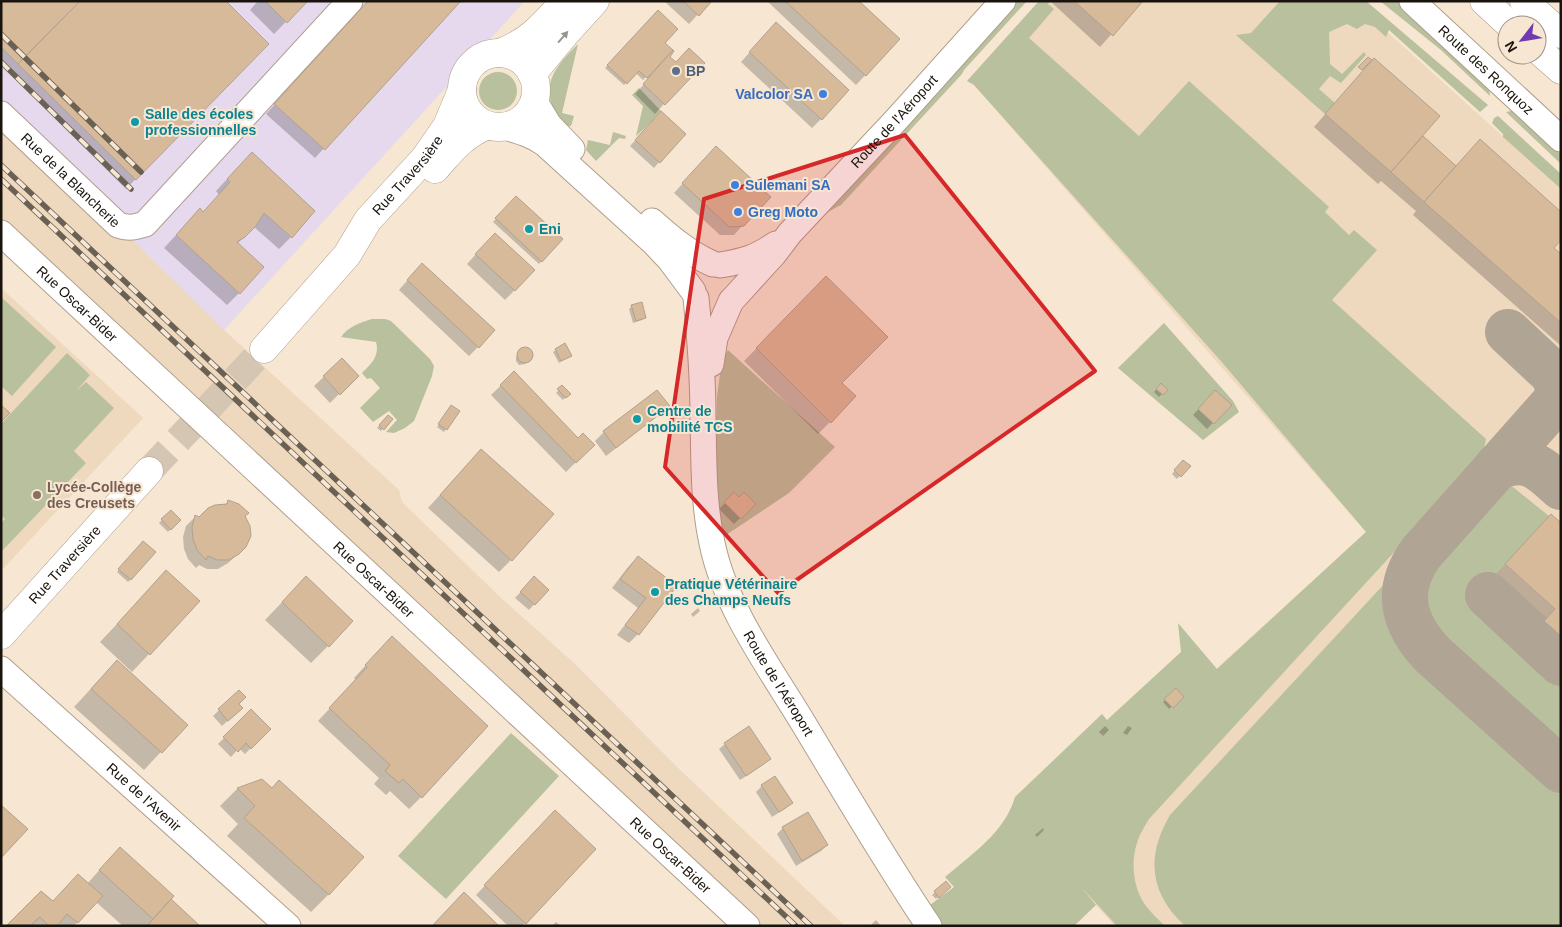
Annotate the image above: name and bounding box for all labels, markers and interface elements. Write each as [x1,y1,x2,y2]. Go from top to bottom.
north arrow [1497,15,1547,65]
street label: Route des Ronquoz [1435,22,1537,118]
one-way arrow [557,31,568,43]
text: N [1501,38,1520,55]
place label: BP [686,63,705,79]
marker: BP [670,65,682,77]
street label: Route de l'Aéroport [847,71,941,171]
place label: Valcolor SA [735,86,813,102]
marker: Valcolor SA [817,88,829,100]
place label: Salle des écoles professionnelles [145,106,256,138]
marker: Salle des écoles professionnelles [129,116,141,128]
street label: Rue de la Blancherie [18,129,124,231]
street label: Rue Traversière [369,132,446,218]
place label: Sulemani SA [745,177,831,193]
marker: Sulemani SA [729,179,741,191]
place label: Greg Moto [748,204,818,220]
marker: Greg Moto [732,206,744,218]
place label: Eni [539,221,561,237]
marker: Eni [523,223,535,235]
street label: Rue Oscar-Bider [34,262,121,345]
place label: Centre de mobilité TCS [647,403,733,435]
marker: Centre de mobilité TCS [631,413,643,425]
place label: Lycée-Collège des Creusets [47,479,142,511]
marker: Lycée-Collège des Creusets [31,489,43,501]
street label: Rue Traversière [25,522,104,607]
street label: Rue Oscar-Bider [330,538,418,621]
place label: Pratique Vétérinaire des Champs Neufs [665,576,797,608]
marker: Pratique Vétérinaire des Champs Neufs [649,586,661,598]
street label: Route de l'Aéroport [740,628,817,739]
street label: Rue de l'Avenir [104,760,185,835]
street label: Rue Oscar-Bider [627,814,715,897]

